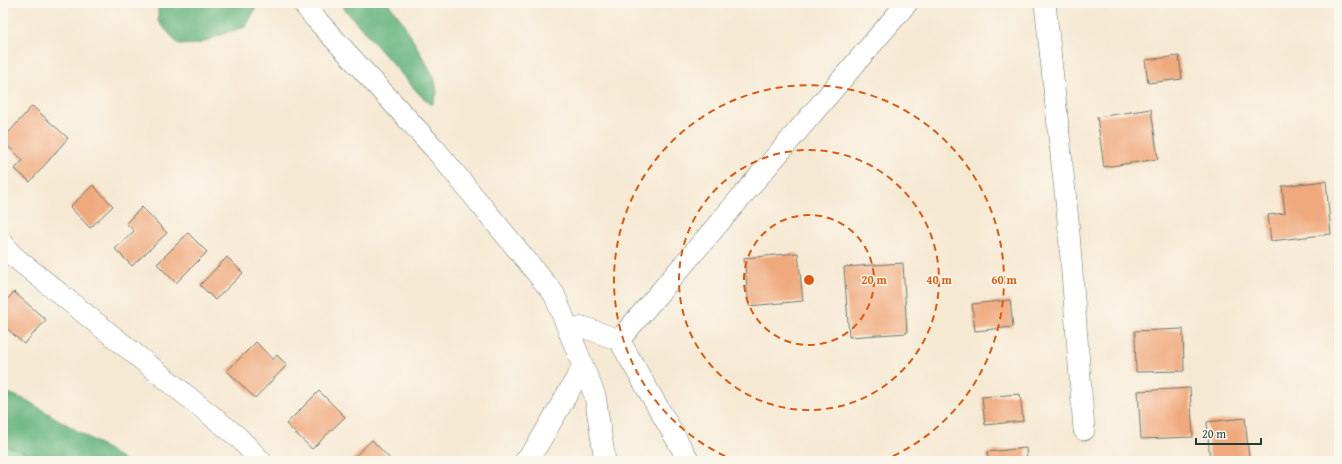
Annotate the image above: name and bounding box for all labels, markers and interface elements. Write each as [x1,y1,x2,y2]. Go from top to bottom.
text: 20 m [861,271,887,288]
text: 40 m [926,271,952,288]
text: 60 m [991,271,1017,288]
centre of rings [802,273,816,287]
scale bar [1196,420,1261,446]
text: 20 m [1202,425,1226,442]

